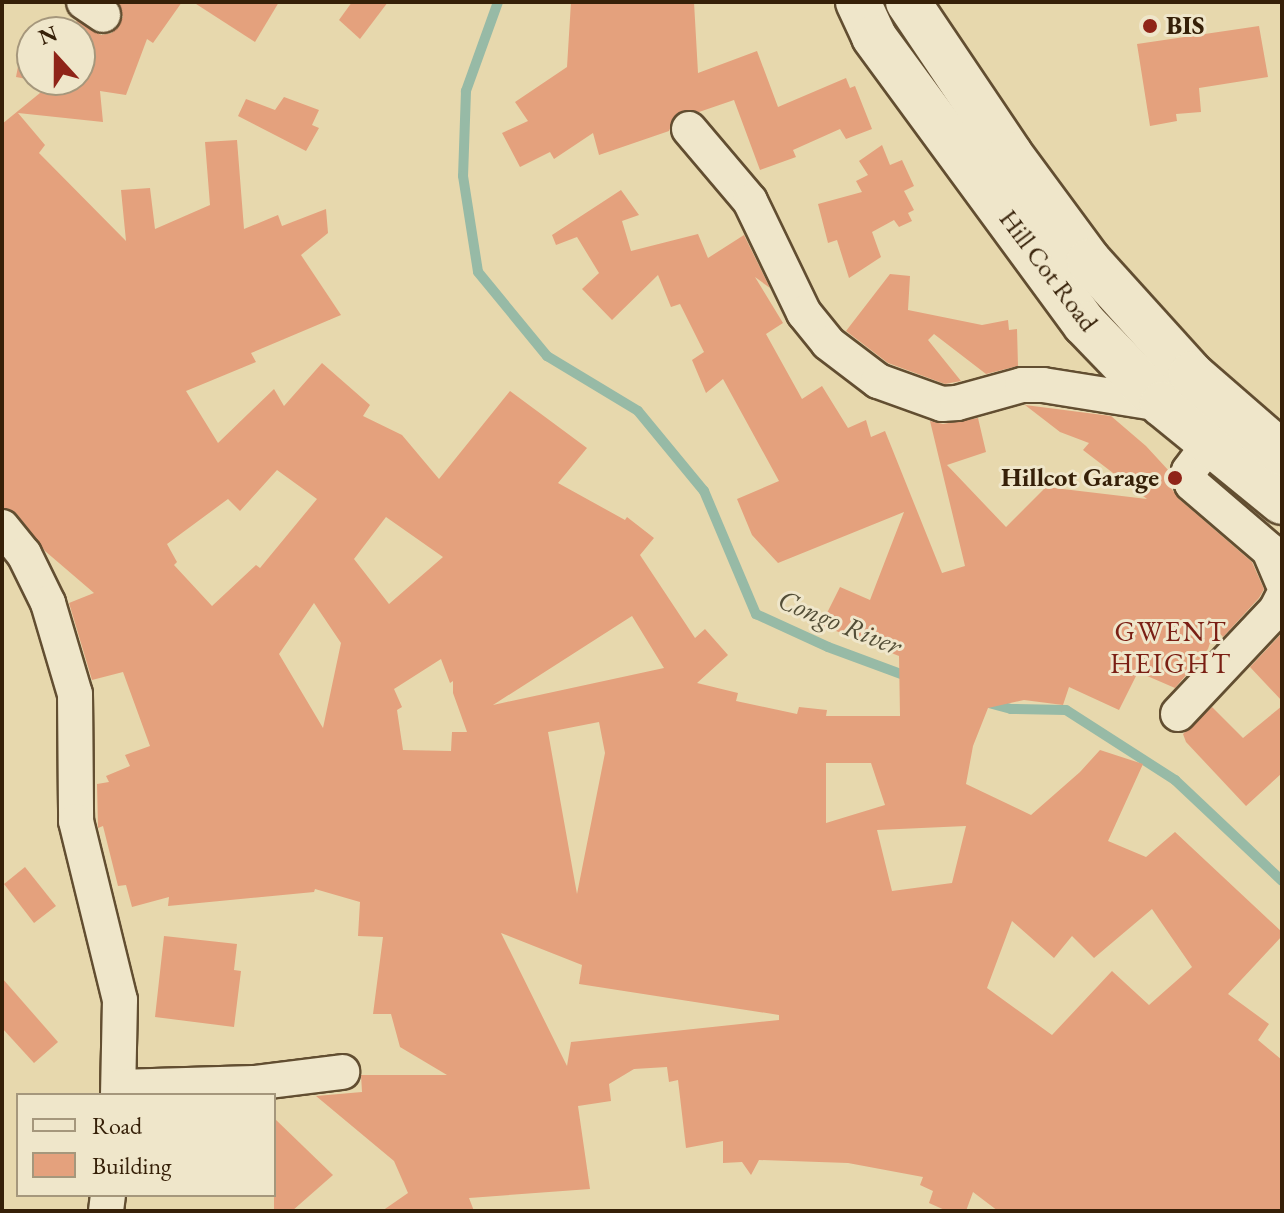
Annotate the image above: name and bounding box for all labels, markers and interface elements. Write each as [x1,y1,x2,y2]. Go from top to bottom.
place label: BIS [1166,10,1205,42]
north arrow [16,16,96,96]
marker: BIS [1141,17,1159,35]
text: N [34,18,61,52]
street label: Hill Cot Road [992,204,1104,338]
place label: Hillcot Garage [1001,462,1159,494]
marker: Hillcot Garage [1166,469,1184,487]
water label: Congo River [773,582,907,662]
district label: GWENT HEIGHT [1110,614,1232,680]
legend [16,1093,276,1197]
text: Road [92,1110,142,1141]
text: Building [92,1150,172,1181]

